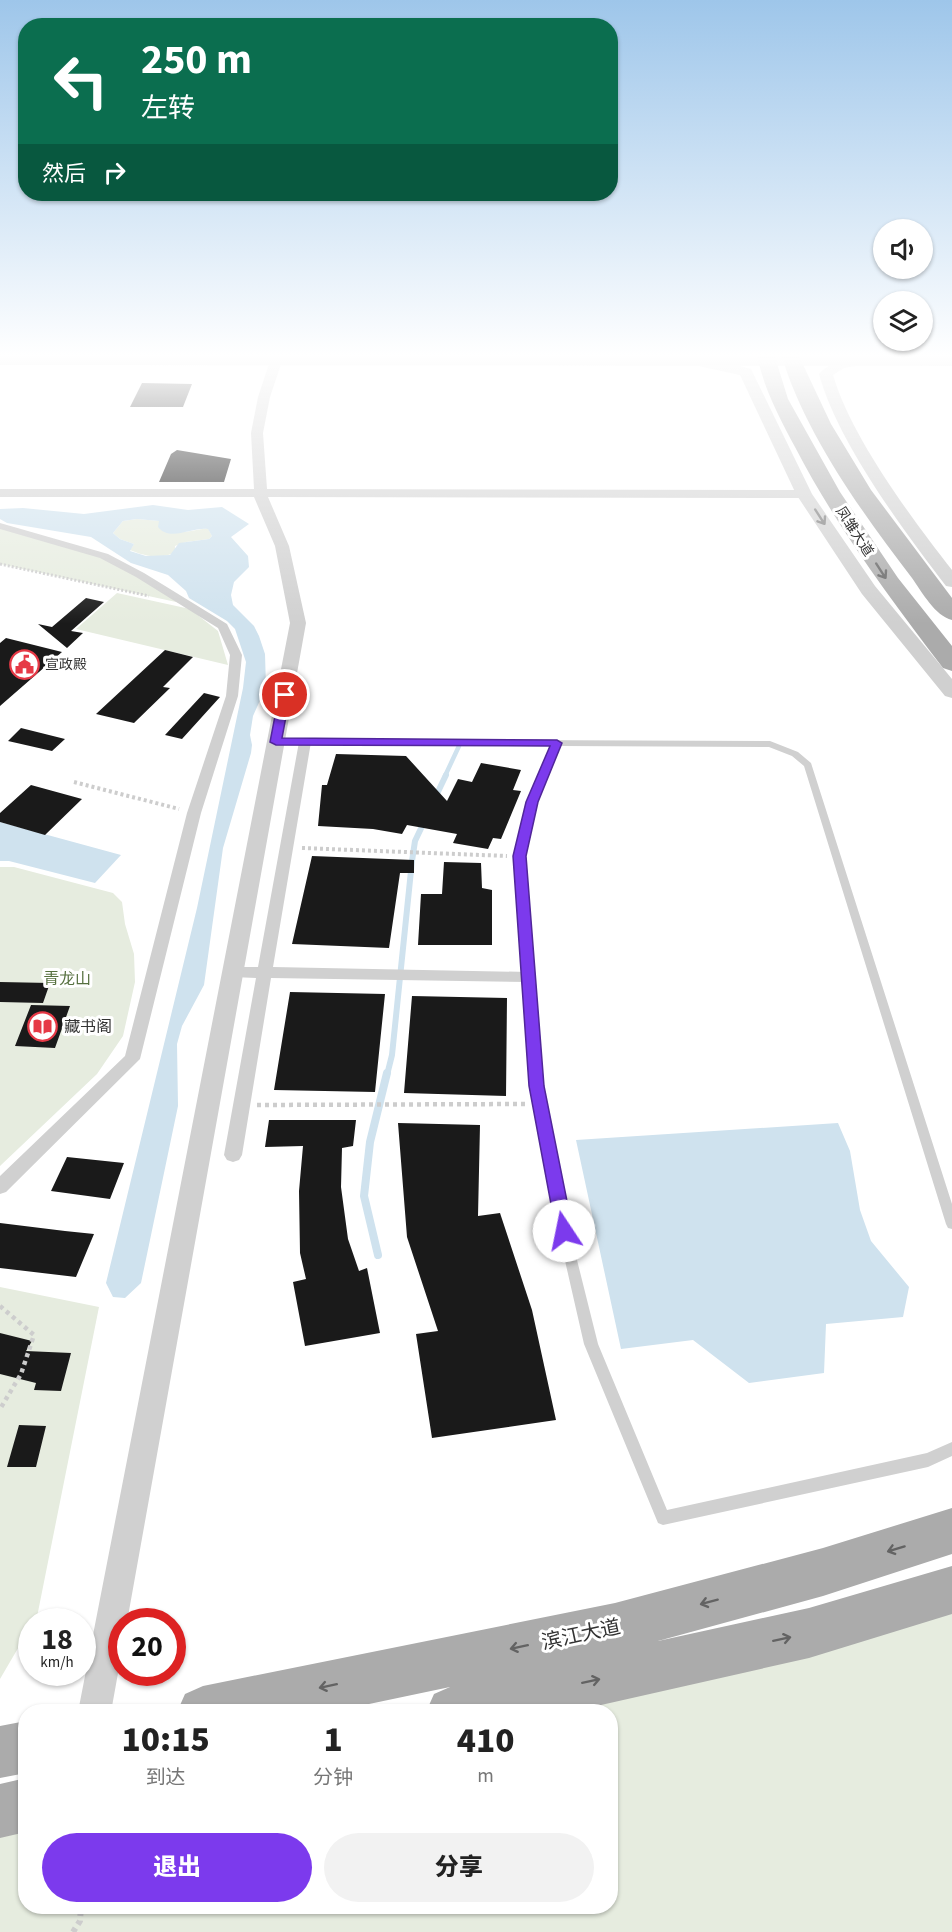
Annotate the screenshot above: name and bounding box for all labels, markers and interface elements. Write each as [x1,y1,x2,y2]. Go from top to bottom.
text: 250 m [141,30,252,90]
icon: left [42,42,120,120]
text: 左转 [141,89,195,128]
icon: right [98,156,131,189]
text: 然后 [42,158,86,190]
map controls [873,219,933,351]
button: sound [873,219,933,279]
button: layers [873,291,933,351]
street label: 凤雏大道 [831,503,878,560]
one-way arrow [814,508,826,525]
one-way arrow [875,562,887,578]
public building icon: 宣政殿 [8,648,40,680]
place label: 宣政殿 [45,655,87,675]
pin [259,669,310,720]
icon: arrive [268,678,301,711]
park label: 青龙山 [43,968,91,990]
library icon: 藏书阁 [27,1010,59,1042]
place label: 藏书阁 [64,1016,112,1038]
position arrow [532,1199,596,1263]
one-way arrow [887,1544,906,1555]
one-way arrow [700,1597,719,1609]
speed limit sign: 20 [108,1608,186,1686]
street label: 滨江大道 [539,1613,623,1657]
text: 18 [41,1618,73,1661]
one-way arrow [771,1633,791,1644]
one-way arrow [510,1642,529,1653]
text: km/h [40,1652,74,1673]
one-way arrow [581,1675,600,1686]
one-way arrow [319,1681,338,1692]
text: 10:15 [122,1714,210,1765]
text: 1 [324,1714,343,1765]
text: 410 [457,1715,514,1766]
text: m [477,1762,494,1790]
text: 到达 [146,1764,186,1792]
text: 分钟 [313,1764,353,1792]
button: 退出 [42,1833,312,1902]
button: 分享 [324,1833,594,1902]

